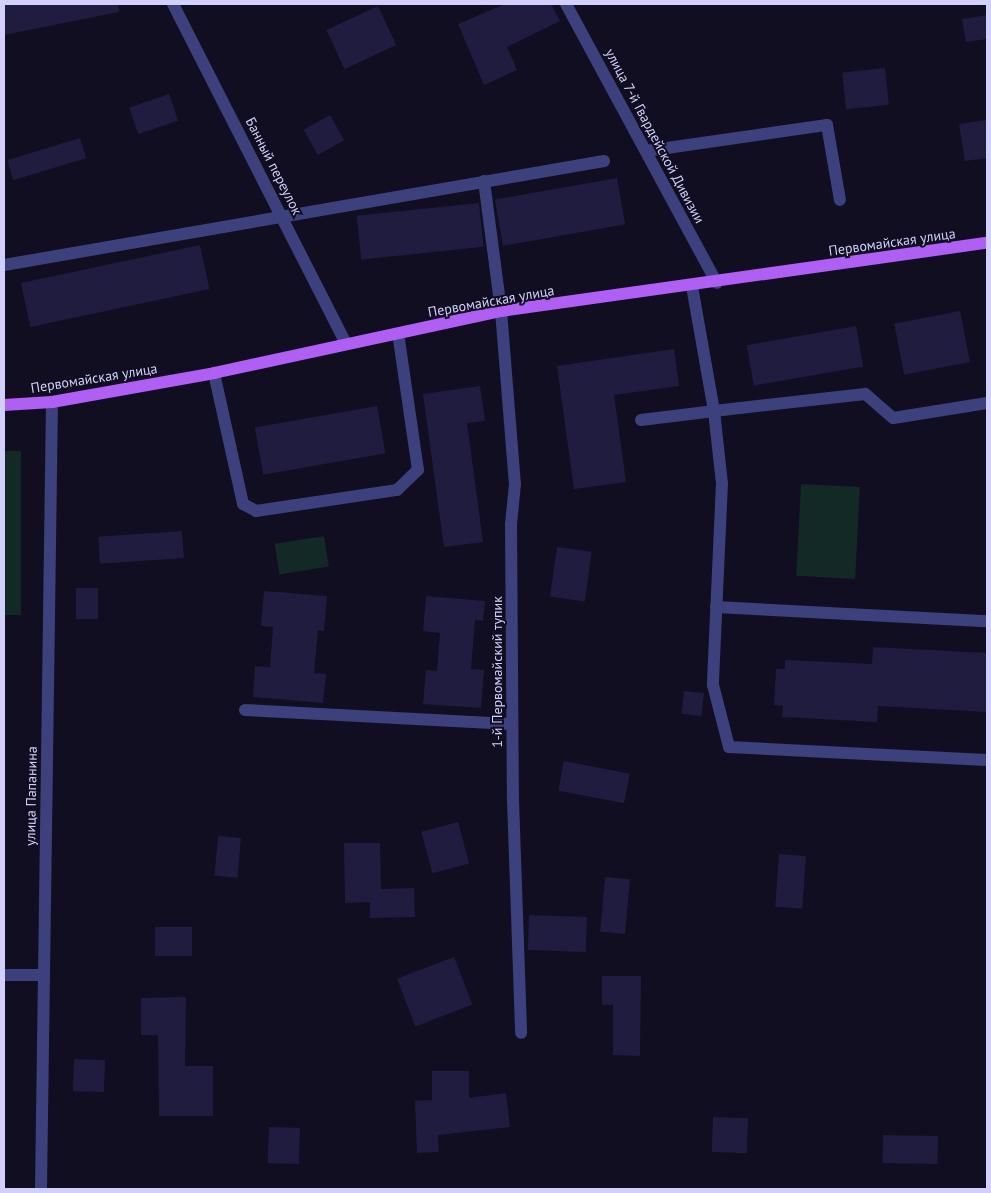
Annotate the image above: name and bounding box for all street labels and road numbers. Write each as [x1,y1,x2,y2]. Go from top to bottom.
street label: улица 7-й Гвардейской Дивизии [602,46,708,226]
street label: Банный переулок [242,115,306,217]
street label: Первомайская улица [827,225,957,259]
street label: Первомайская улица [427,282,555,320]
street label: Первомайская улица [29,360,159,396]
street label: 1-й Первомайский тупик [489,596,505,748]
street label: улица Папанина [22,746,40,846]

